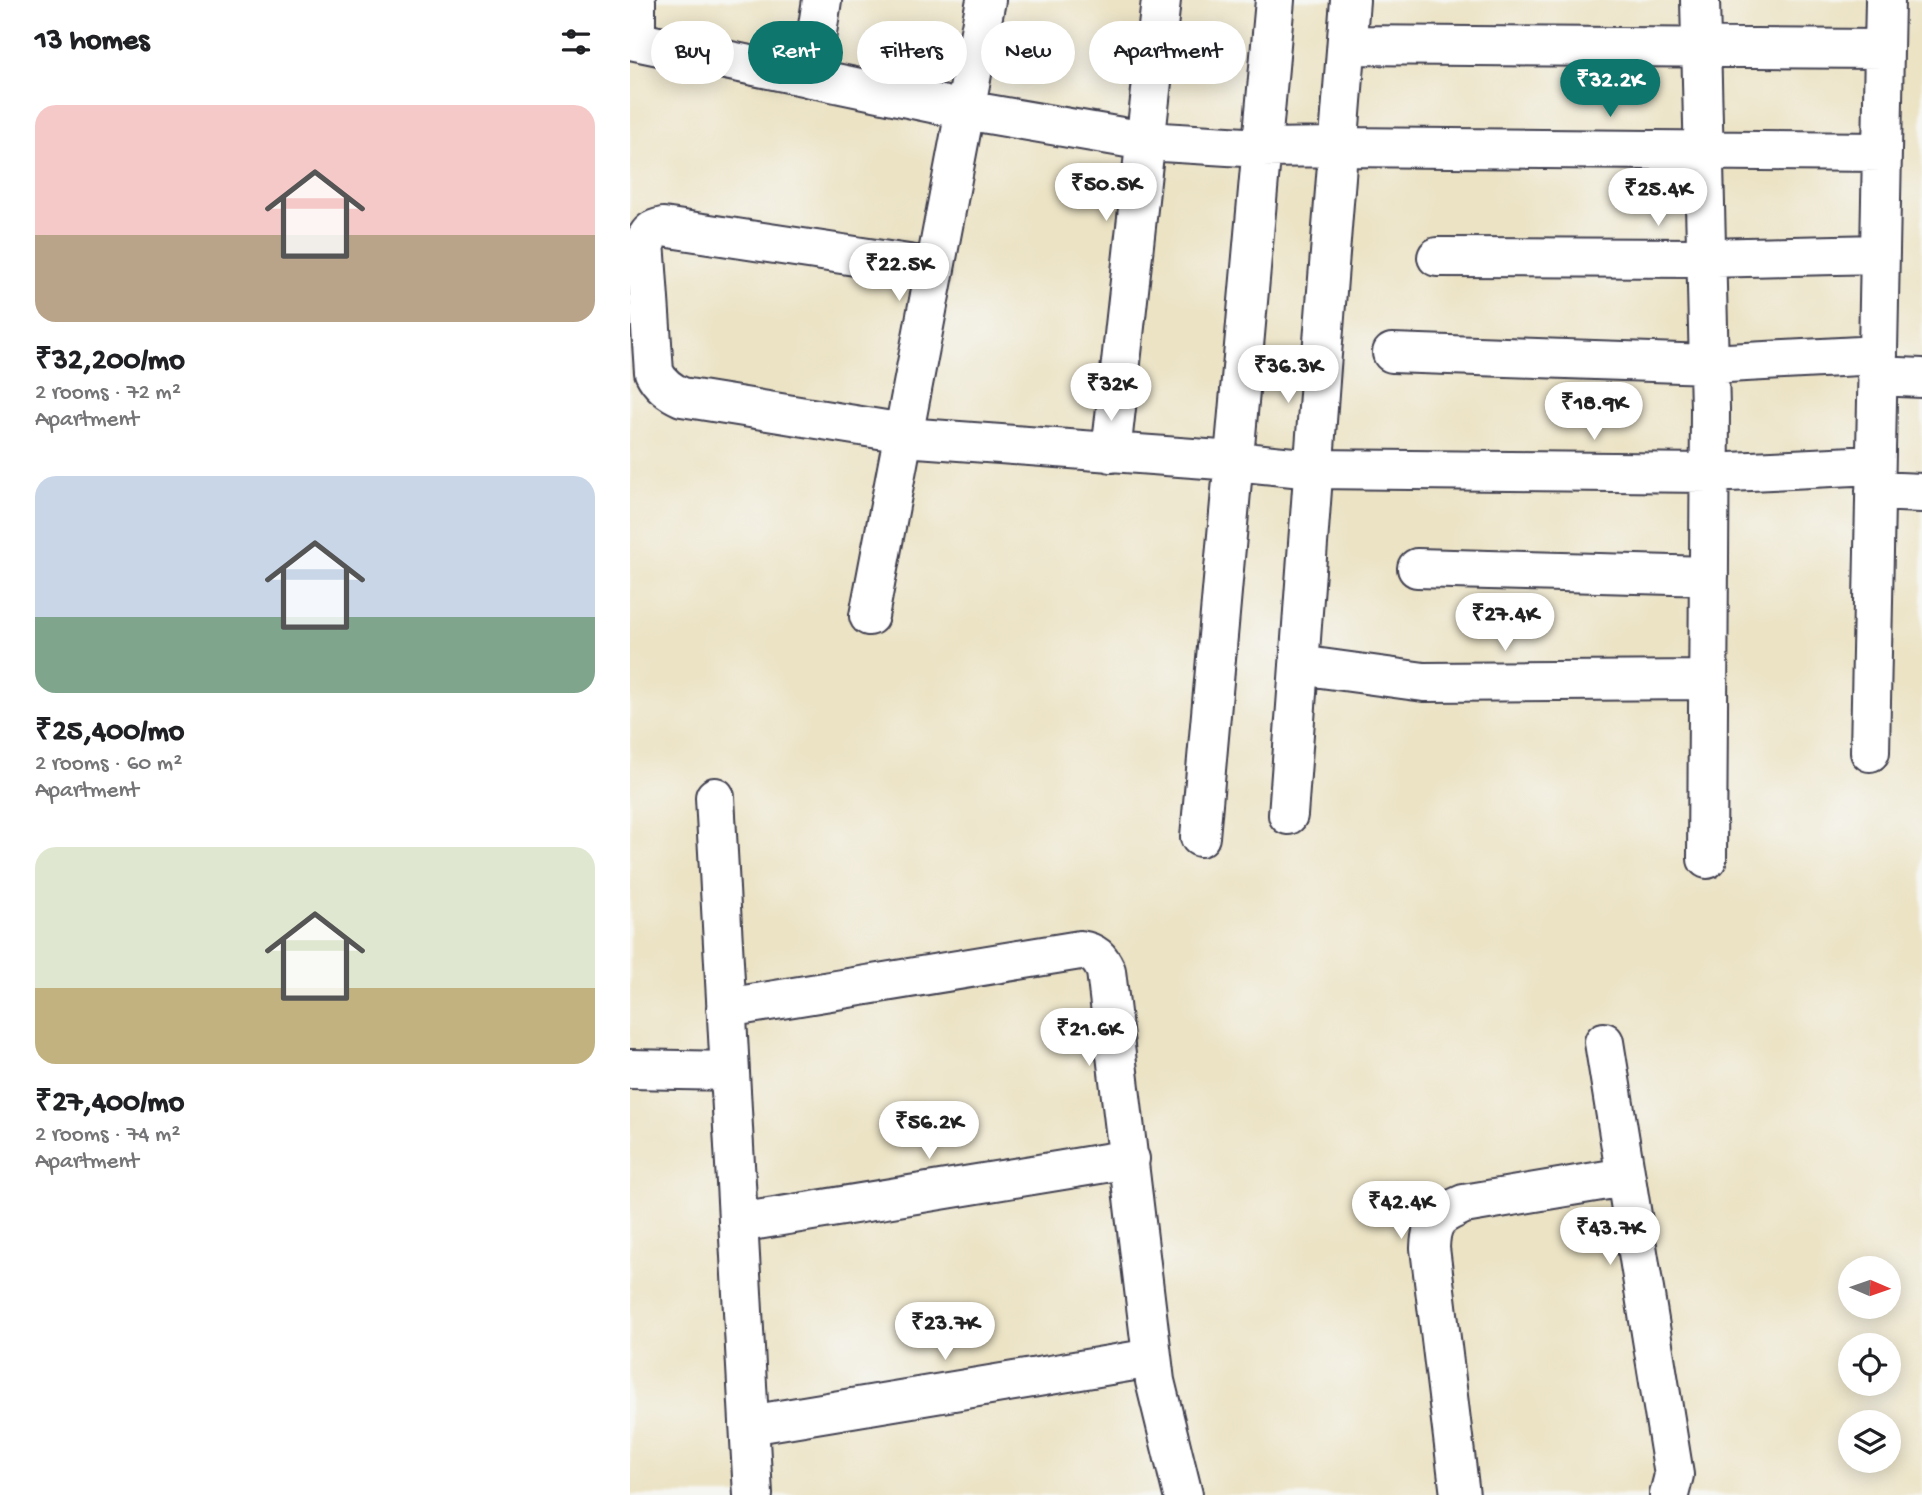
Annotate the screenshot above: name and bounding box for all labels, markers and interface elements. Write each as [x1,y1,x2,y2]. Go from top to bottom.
chip: Buy [651,21,734,84]
chip: Rent [748,21,843,84]
chip: Filters [857,21,967,84]
chip: New [981,21,1075,84]
chip: Apartment [1089,21,1246,84]
icon: filters [557,23,595,61]
text: 13 homes [35,25,149,60]
pin: ₹32.2K [1553,60,1667,119]
text: ₹32.2K [1576,68,1644,95]
icon: home [252,151,378,277]
pin: ₹50.5K [1049,164,1163,223]
pin: ₹25.4K [1601,168,1715,228]
text: ₹50.5K [1071,172,1141,199]
text: ₹25.4K [1624,177,1692,204]
pin: ₹22.5K [842,244,956,303]
text: ₹22.5K [865,252,933,279]
text: ₹32,200/mo [35,345,185,380]
pin: ₹36.3K [1231,346,1345,405]
text: ₹36.3K [1254,354,1322,381]
pin: ₹32K [1070,364,1152,423]
text: ₹32K [1086,372,1136,399]
text: 2 rooms · 72 m² [35,380,181,407]
pin: ₹18.9K [1537,382,1651,442]
text: ₹18.9K [1561,391,1627,418]
text: Apartment [35,407,139,434]
icon: home [252,522,378,648]
pin: ₹27.4K [1448,594,1562,653]
text: ₹27.4K [1471,602,1539,629]
text: ₹25,400/mo [35,716,184,751]
text: 2 rooms · 60 m² [35,751,182,778]
text: Apartment [35,778,139,805]
icon: home [252,893,378,1019]
pin: ₹21.6K [1032,1009,1146,1068]
text: ₹21.6K [1056,1017,1122,1044]
text: ₹27,400/mo [35,1087,184,1122]
pin: ₹56.2K [872,1102,986,1161]
text: ₹56.2K [895,1110,963,1137]
text: 2 rooms · 74 m² [35,1122,180,1149]
text: Apartment [35,1149,139,1176]
pin: ₹42.4K [1344,1182,1458,1241]
text: ₹42.4K [1368,1190,1434,1217]
pin: ₹43.7K [1553,1208,1667,1267]
text: ₹43.7K [1576,1216,1644,1243]
north arrow [1838,1256,1900,1320]
map controls [1838,1256,1901,1473]
pin: ₹23.7K [888,1302,1002,1362]
text: ₹23.7K [911,1311,979,1338]
button: locate [1838,1333,1901,1396]
button: layers [1838,1410,1901,1473]

